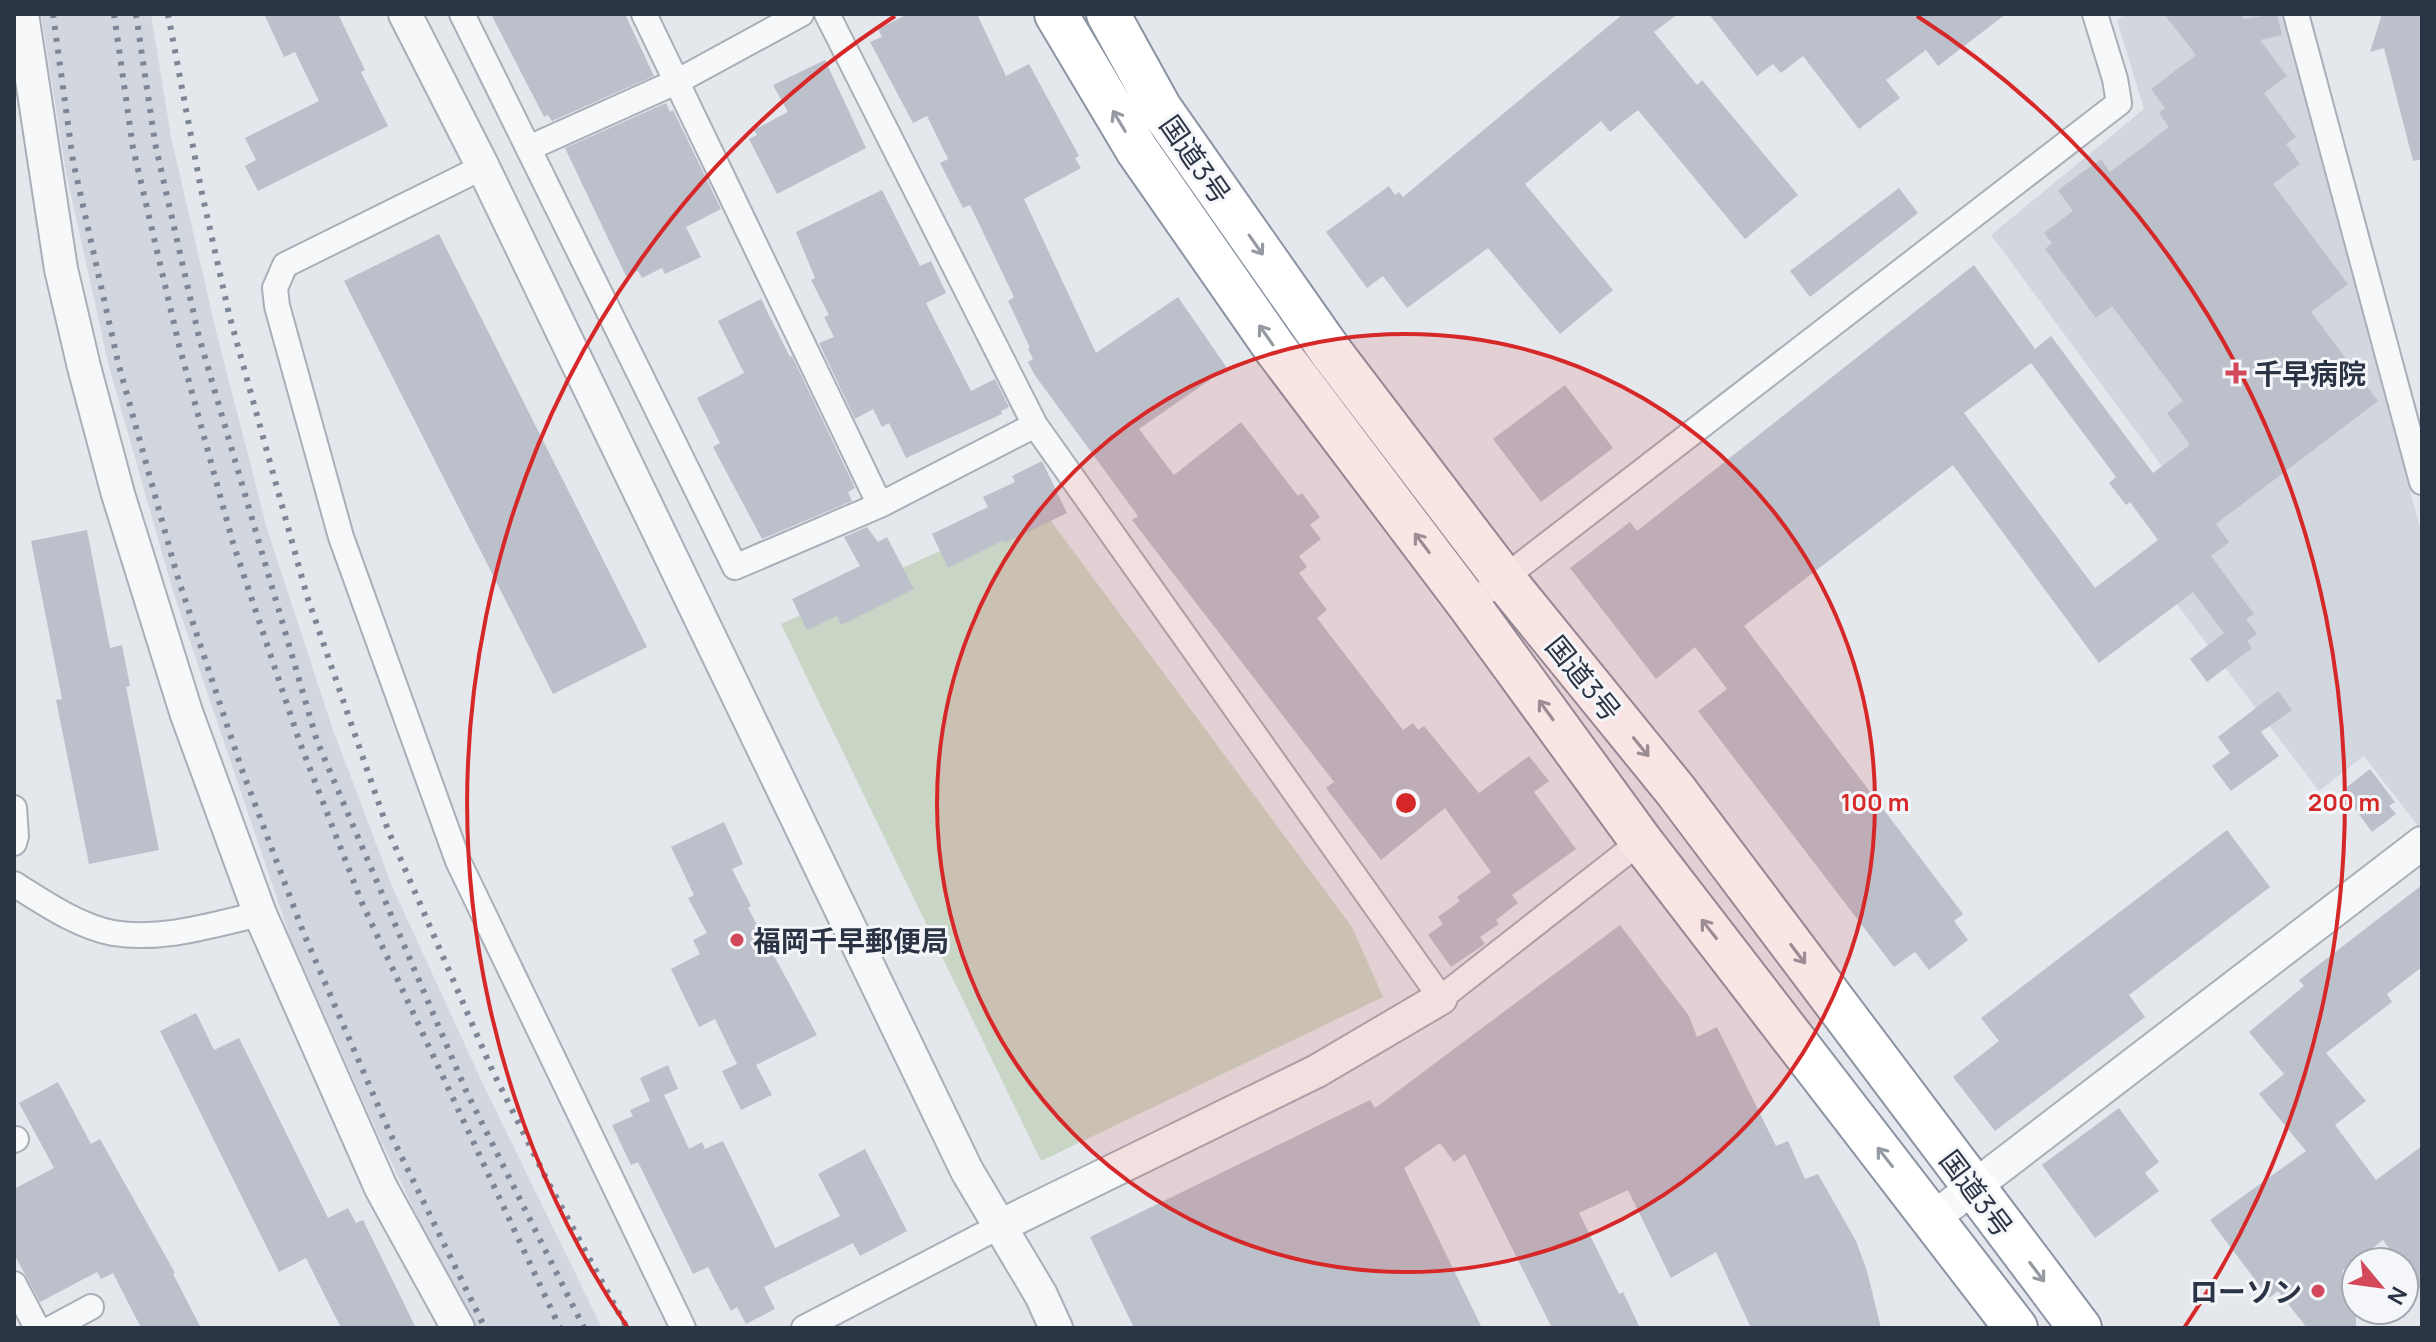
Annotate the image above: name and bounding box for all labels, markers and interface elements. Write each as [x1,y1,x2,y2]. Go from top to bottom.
street label: 国道3号 [1152,107,1240,211]
one-way arrow [1110,110,1127,132]
one-way arrow [1247,233,1264,255]
one-way arrow [1258,324,1274,346]
place label: 千早病院 [2254,354,2366,392]
marker: 千早病院 [2225,362,2247,384]
one-way arrow [1414,532,1431,554]
street label: 国道3号 [1538,627,1630,729]
one-way arrow [1538,700,1555,721]
one-way arrow [1632,736,1650,757]
text: 100 m [1841,785,1909,818]
text: 200 m [2308,785,2380,818]
centre of rings [1392,789,1420,817]
one-way arrow [1701,919,1718,940]
place label: 福岡千早郵便局 [753,921,949,959]
marker: 福岡千早郵便局 [728,931,746,949]
one-way arrow [1789,943,1806,964]
street label: 国道3号 [1932,1142,2022,1244]
one-way arrow [1876,1147,1893,1168]
north arrow [2340,1246,2420,1326]
one-way arrow [2029,1261,2046,1282]
place label: ローソン [2190,1272,2302,1310]
marker: ローソン [2309,1282,2327,1300]
text: N [2381,1282,2414,1310]

